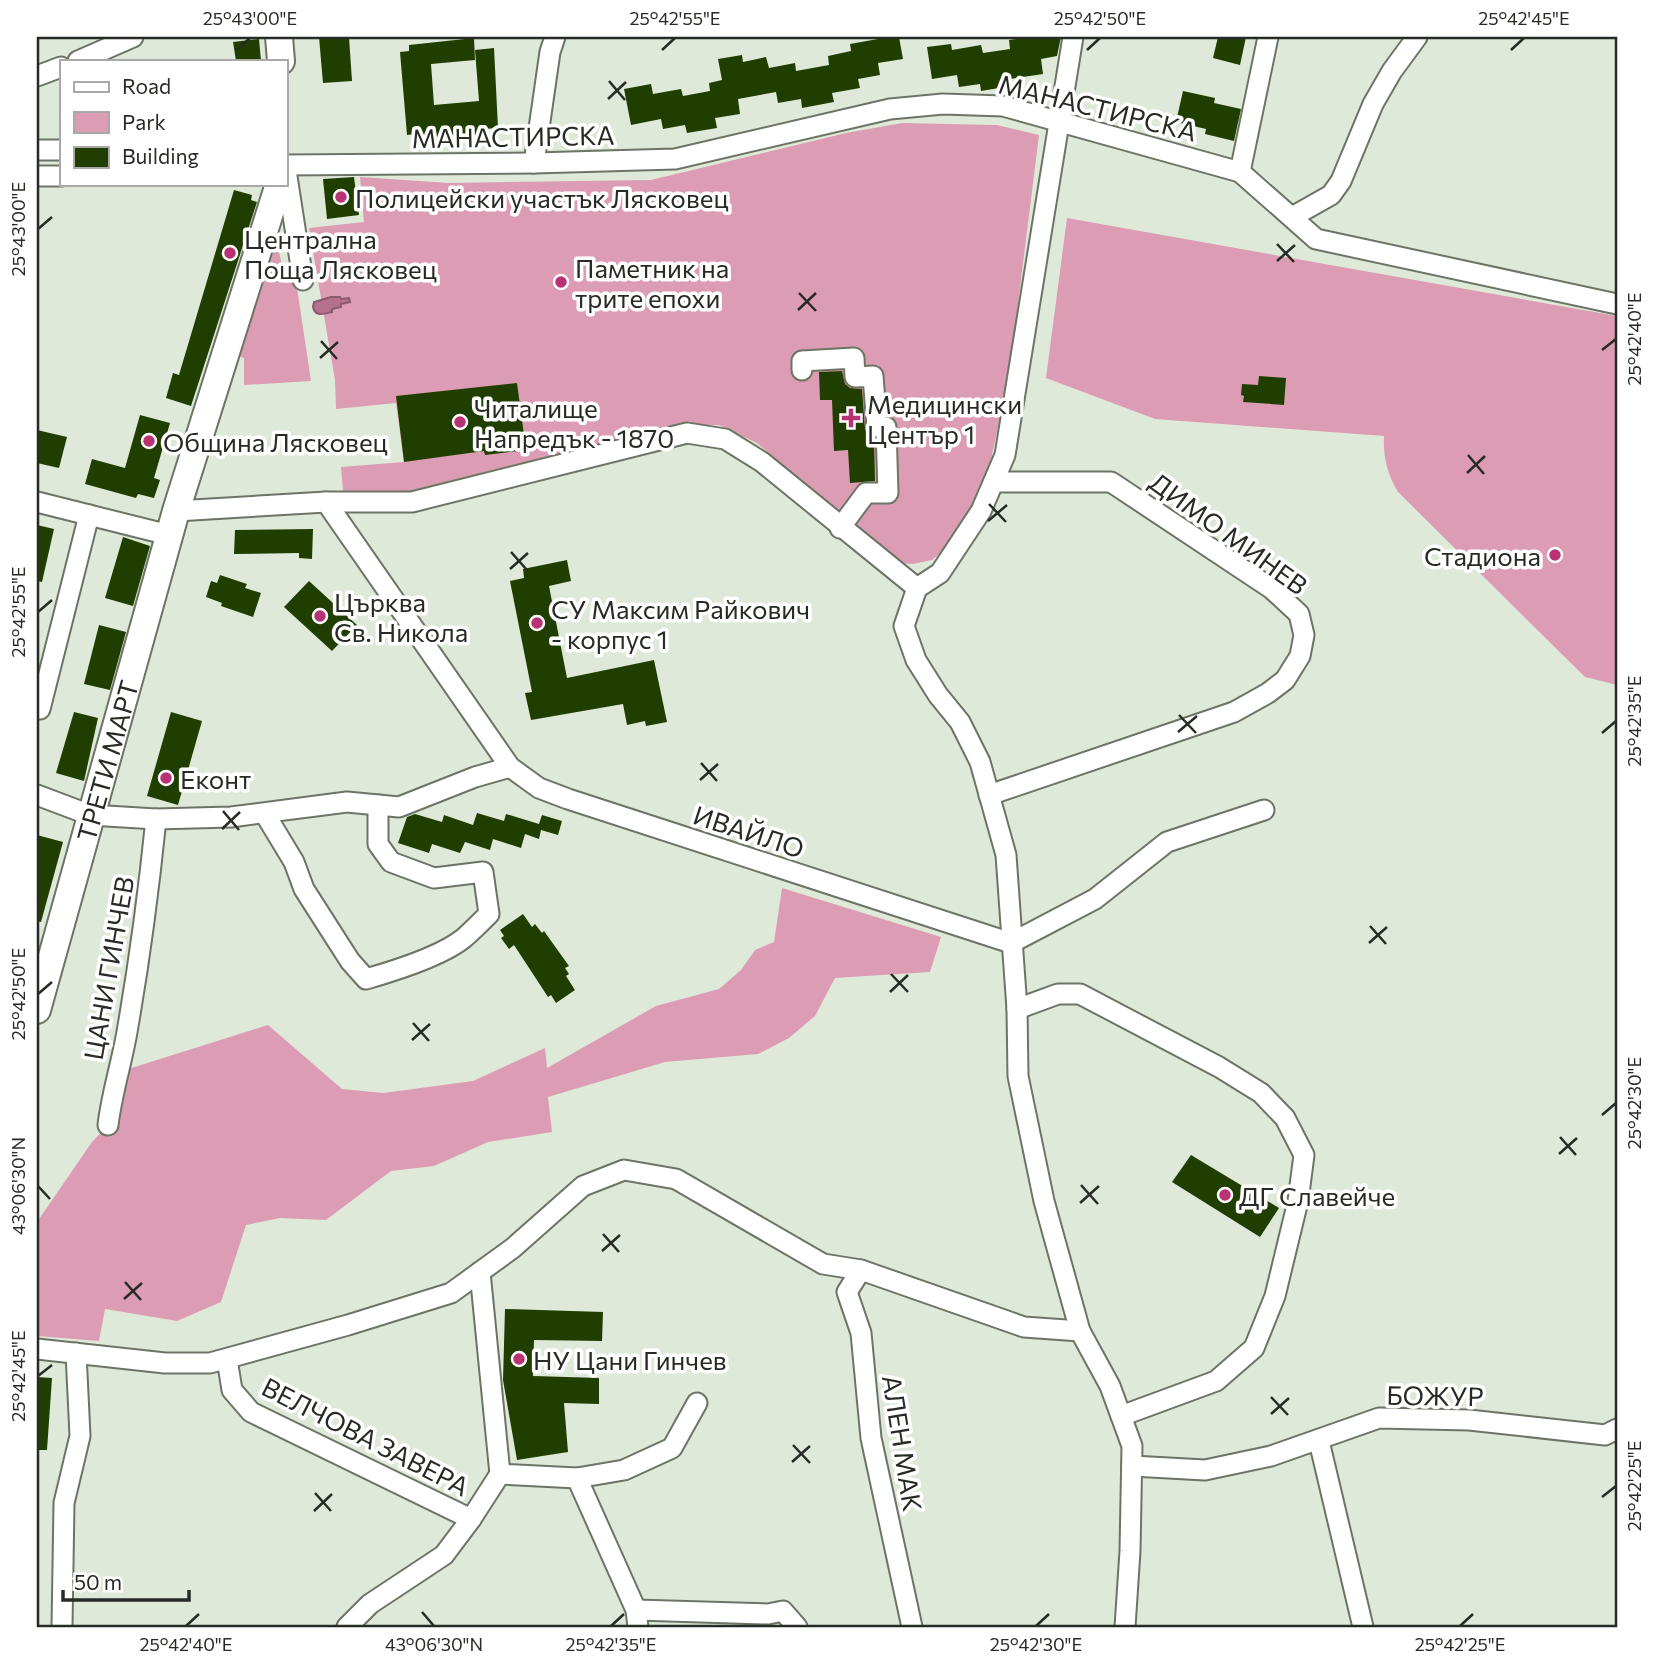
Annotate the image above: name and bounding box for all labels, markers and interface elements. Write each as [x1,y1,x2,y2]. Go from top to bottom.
text: 25°43'00"E [203,7,297,29]
text: 25°42'55"E [629,7,721,29]
text: 25°42'50"E [1054,7,1146,29]
text: 25°42'45"E [1478,7,1570,29]
legend [60,60,287,186]
street label: МАНАСТИРСКА [996,67,1200,147]
text: Road [122,73,171,98]
text: Park [122,109,166,134]
street label: МАНАСТИРСКА [411,119,615,153]
text: Building [122,143,199,168]
text: 25°43'00"E [7,182,29,276]
place label: Полицейски участък Лясковец [355,182,729,213]
marker: Полицейски участък Лясковец [333,189,349,205]
place label: Централна Поща Лясковец [244,223,437,284]
marker: Централна Поща Лясковец [222,245,238,261]
place label: Паметник на трите епохи [575,252,729,313]
marker: Паметник на трите епохи [553,274,569,290]
text: 25°42'40"E [1623,293,1645,385]
place label: Медицински Център 1 [867,388,1022,449]
place label: Читалище Напредък - 1870 [474,392,674,453]
marker: Медицински Център 1 [841,408,861,428]
marker: Читалище Напредък - 1870 [452,414,468,430]
place label: Община Лясковец [163,426,388,457]
marker: Община Лясковец [141,433,157,449]
street label: ДИМО МИНЕВ [1144,466,1314,600]
place label: Стадиона [1424,540,1541,571]
marker: Стадиона [1547,547,1563,563]
text: 25°42'55"E [7,566,29,658]
place label: Църква Св. Никола [334,586,468,647]
place label: СУ Максим Райкович - корпус 1 [551,593,810,654]
marker: Църква Св. Никола [312,608,328,624]
marker: СУ Максим Райкович - корпус 1 [529,615,545,631]
text: 25°42'35"E [1623,676,1645,766]
street label: ТРЕТИ МАРТ [69,677,144,844]
place label: Еконт [180,763,251,794]
marker: Еконт [158,770,174,786]
street label: ИВАЙЛО [690,799,808,863]
street label: ЦАНИ ГИНЧЕВ [77,874,139,1062]
text: 25°42'50"E [7,948,29,1040]
text: 25°42'30"E [1623,1057,1645,1149]
text: 43°06'30"N [7,1137,29,1235]
place label: ДГ Славейче [1239,1180,1395,1211]
marker: ДГ Славейче [1217,1187,1233,1203]
text: 25°42'45"E [7,1330,29,1422]
place label: НУ Цани Гинчев [533,1344,727,1375]
marker: НУ Цани Гинчев [511,1351,527,1367]
street label: ВЕЛЧОВА ЗАВЕРА [257,1370,475,1502]
street label: АЛЕН МАК [877,1373,929,1513]
street label: БОЖУР [1386,1379,1484,1411]
text: 25°42'25"E [1623,1441,1645,1531]
scale bar [63,1559,189,1603]
text: 50 m [74,1569,122,1594]
text: 25°42'40"E [140,1633,232,1655]
text: 43°06'30"N [385,1633,483,1655]
text: 25°42'35"E [566,1633,656,1655]
text: 25°42'30"E [990,1633,1082,1655]
text: 25°42'25"E [1415,1633,1505,1655]

